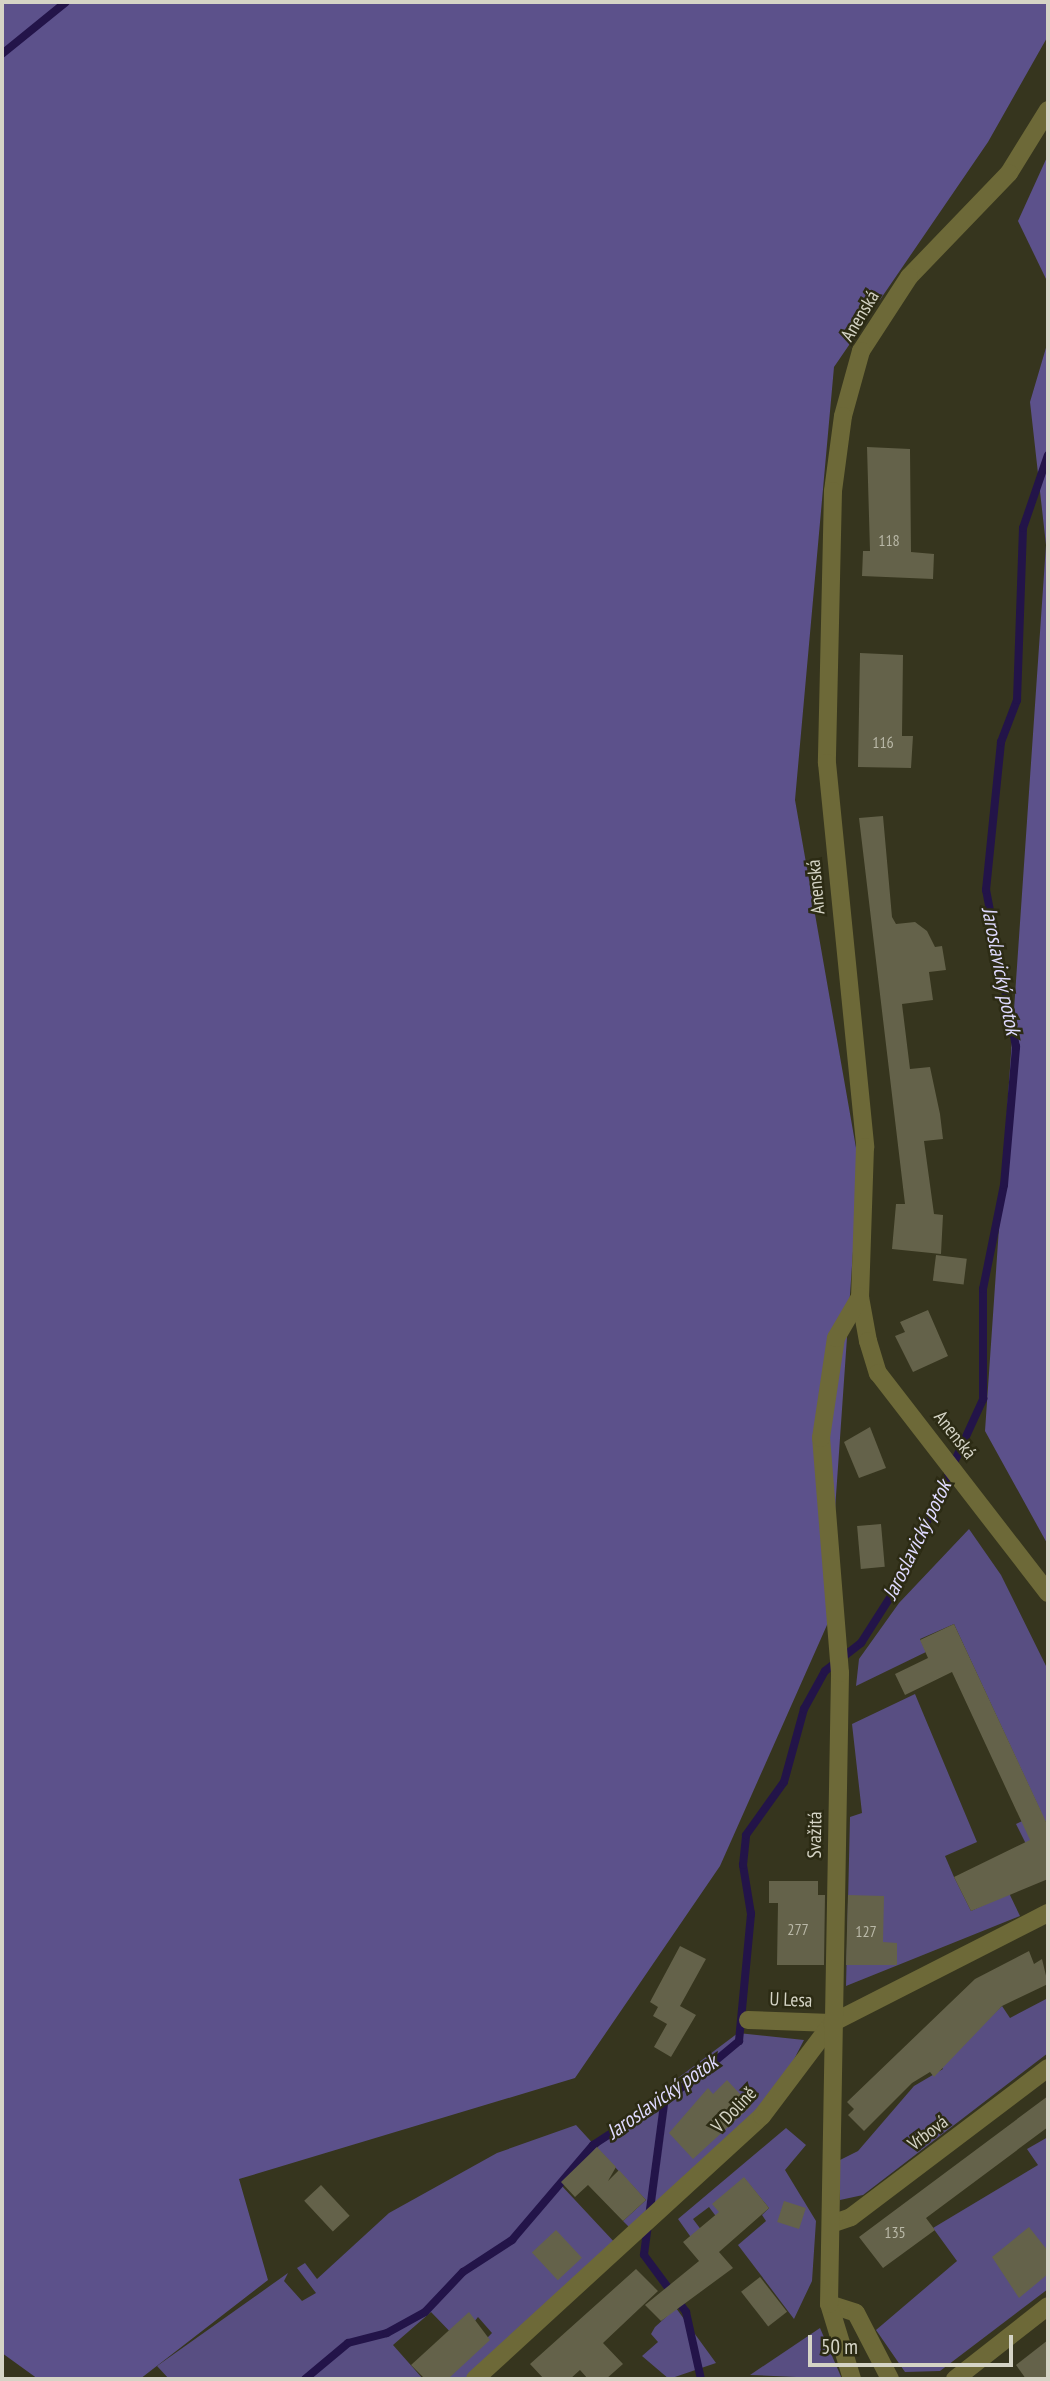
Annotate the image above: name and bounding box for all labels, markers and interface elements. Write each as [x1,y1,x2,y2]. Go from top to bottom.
street label: Anenská [836,287,884,345]
house number: 118 [878,530,900,550]
house number: 116 [872,732,894,752]
street label: Anenská [802,859,830,915]
water label: Jaroslavický potok [976,905,1026,1037]
street label: Anenská [929,1406,981,1464]
water label: Jaroslavický potok [877,1476,957,1604]
street label: Svažitá [803,1811,827,1859]
house number: 277 [787,1919,809,1939]
house number: 127 [855,1921,877,1941]
street label: U Lesa [769,1988,813,2012]
water label: Jaroslavický potok [601,2049,723,2145]
street label: V Dolině [706,2082,762,2138]
street label: Vrbová [903,2111,953,2155]
house number: 135 [884,2222,906,2242]
scale bar [812,2322,1017,2366]
text: 50 m [821,2333,858,2360]

